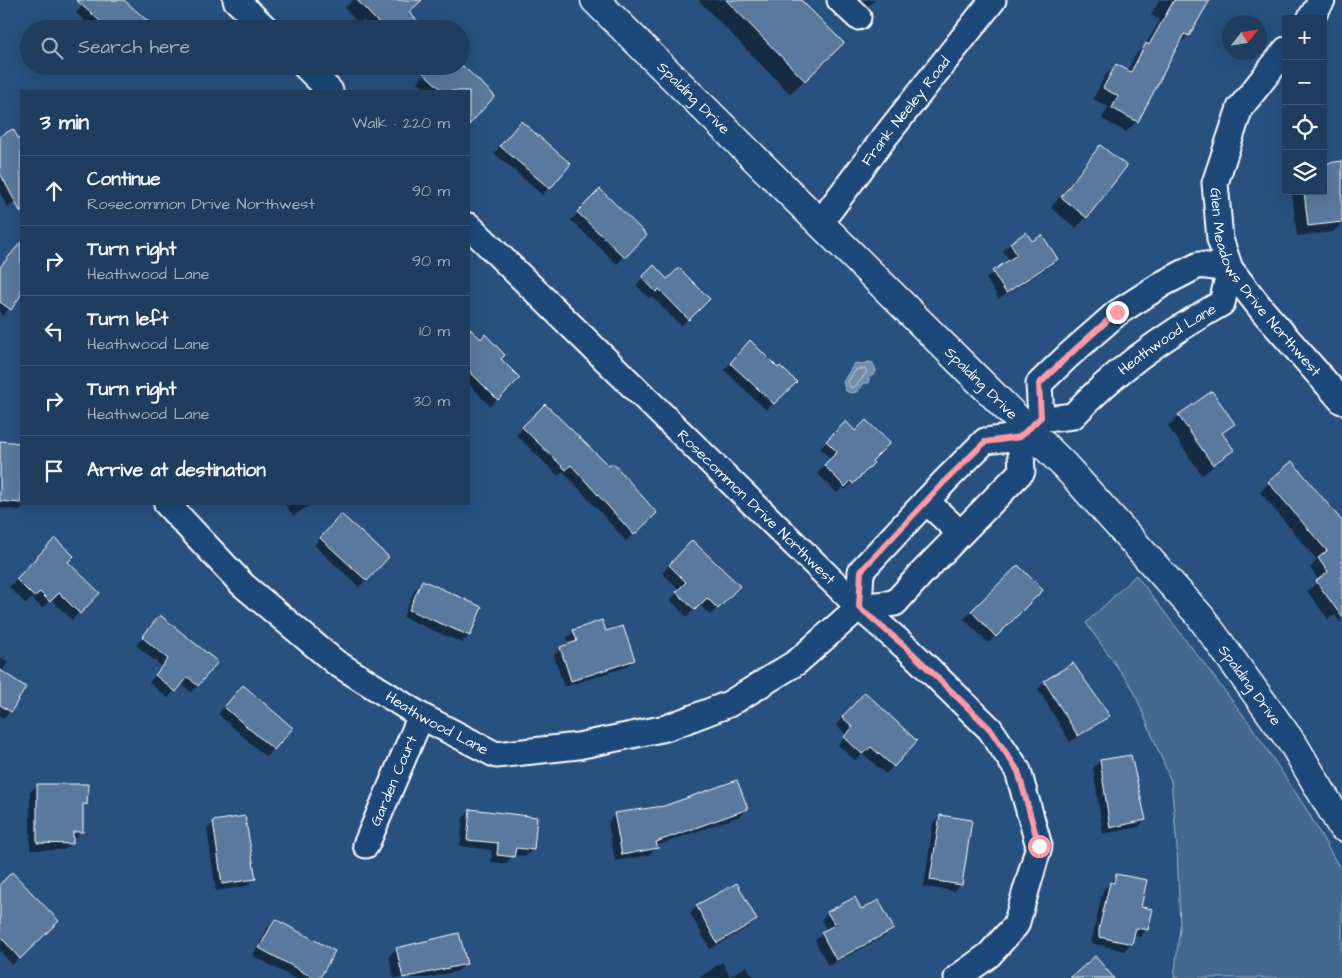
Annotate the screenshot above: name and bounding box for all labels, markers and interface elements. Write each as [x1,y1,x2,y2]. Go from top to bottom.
north arrow [1222,15,1267,60]
map controls [1282,15,1327,195]
button: + [1282,15,1327,60]
search box [20,20,470,75]
icon: search [38,34,66,62]
text: Search here [78,34,190,61]
street label: Frank Neeley Road [857,52,956,170]
street label: Spalding Drive [652,57,735,139]
button: − [1282,60,1327,105]
button: locate [1282,105,1327,150]
text: 3 min [40,108,89,137]
text: Walk · 220 m [352,112,450,134]
button: layers [1282,150,1327,195]
text: Continue [87,166,161,193]
icon: ahead [40,177,68,205]
text: 90 m [412,180,450,202]
street label: Glen Meadows Drive Northwest [1204,187,1326,381]
text: Rosecommon Drive Northwest [87,193,315,215]
text: Turn right [87,236,176,263]
icon: right [40,247,68,275]
text: 90 m [412,250,450,272]
text: Heathwood Lane [87,263,209,285]
street label: Heathwood Lane [1114,299,1220,380]
route end [1106,301,1129,324]
text: Turn left [87,306,168,333]
icon: left [40,317,68,345]
text: 10 m [419,320,450,342]
text: Heathwood Lane [87,333,209,355]
street label: Spalding Drive [940,342,1022,424]
text: Turn right [87,376,176,403]
icon: right [40,387,68,415]
text: 30 m [413,390,450,412]
text: Heathwood Lane [87,403,209,425]
street label: Rosecommon Drive Northwest [672,425,840,589]
icon: arrive [40,457,68,485]
text: Arrive at destination [87,457,266,484]
street label: Spalding Drive [1213,641,1286,730]
street label: Heathwood Lane [381,686,492,760]
street label: Garden Court [365,732,423,829]
route start [1028,835,1051,858]

